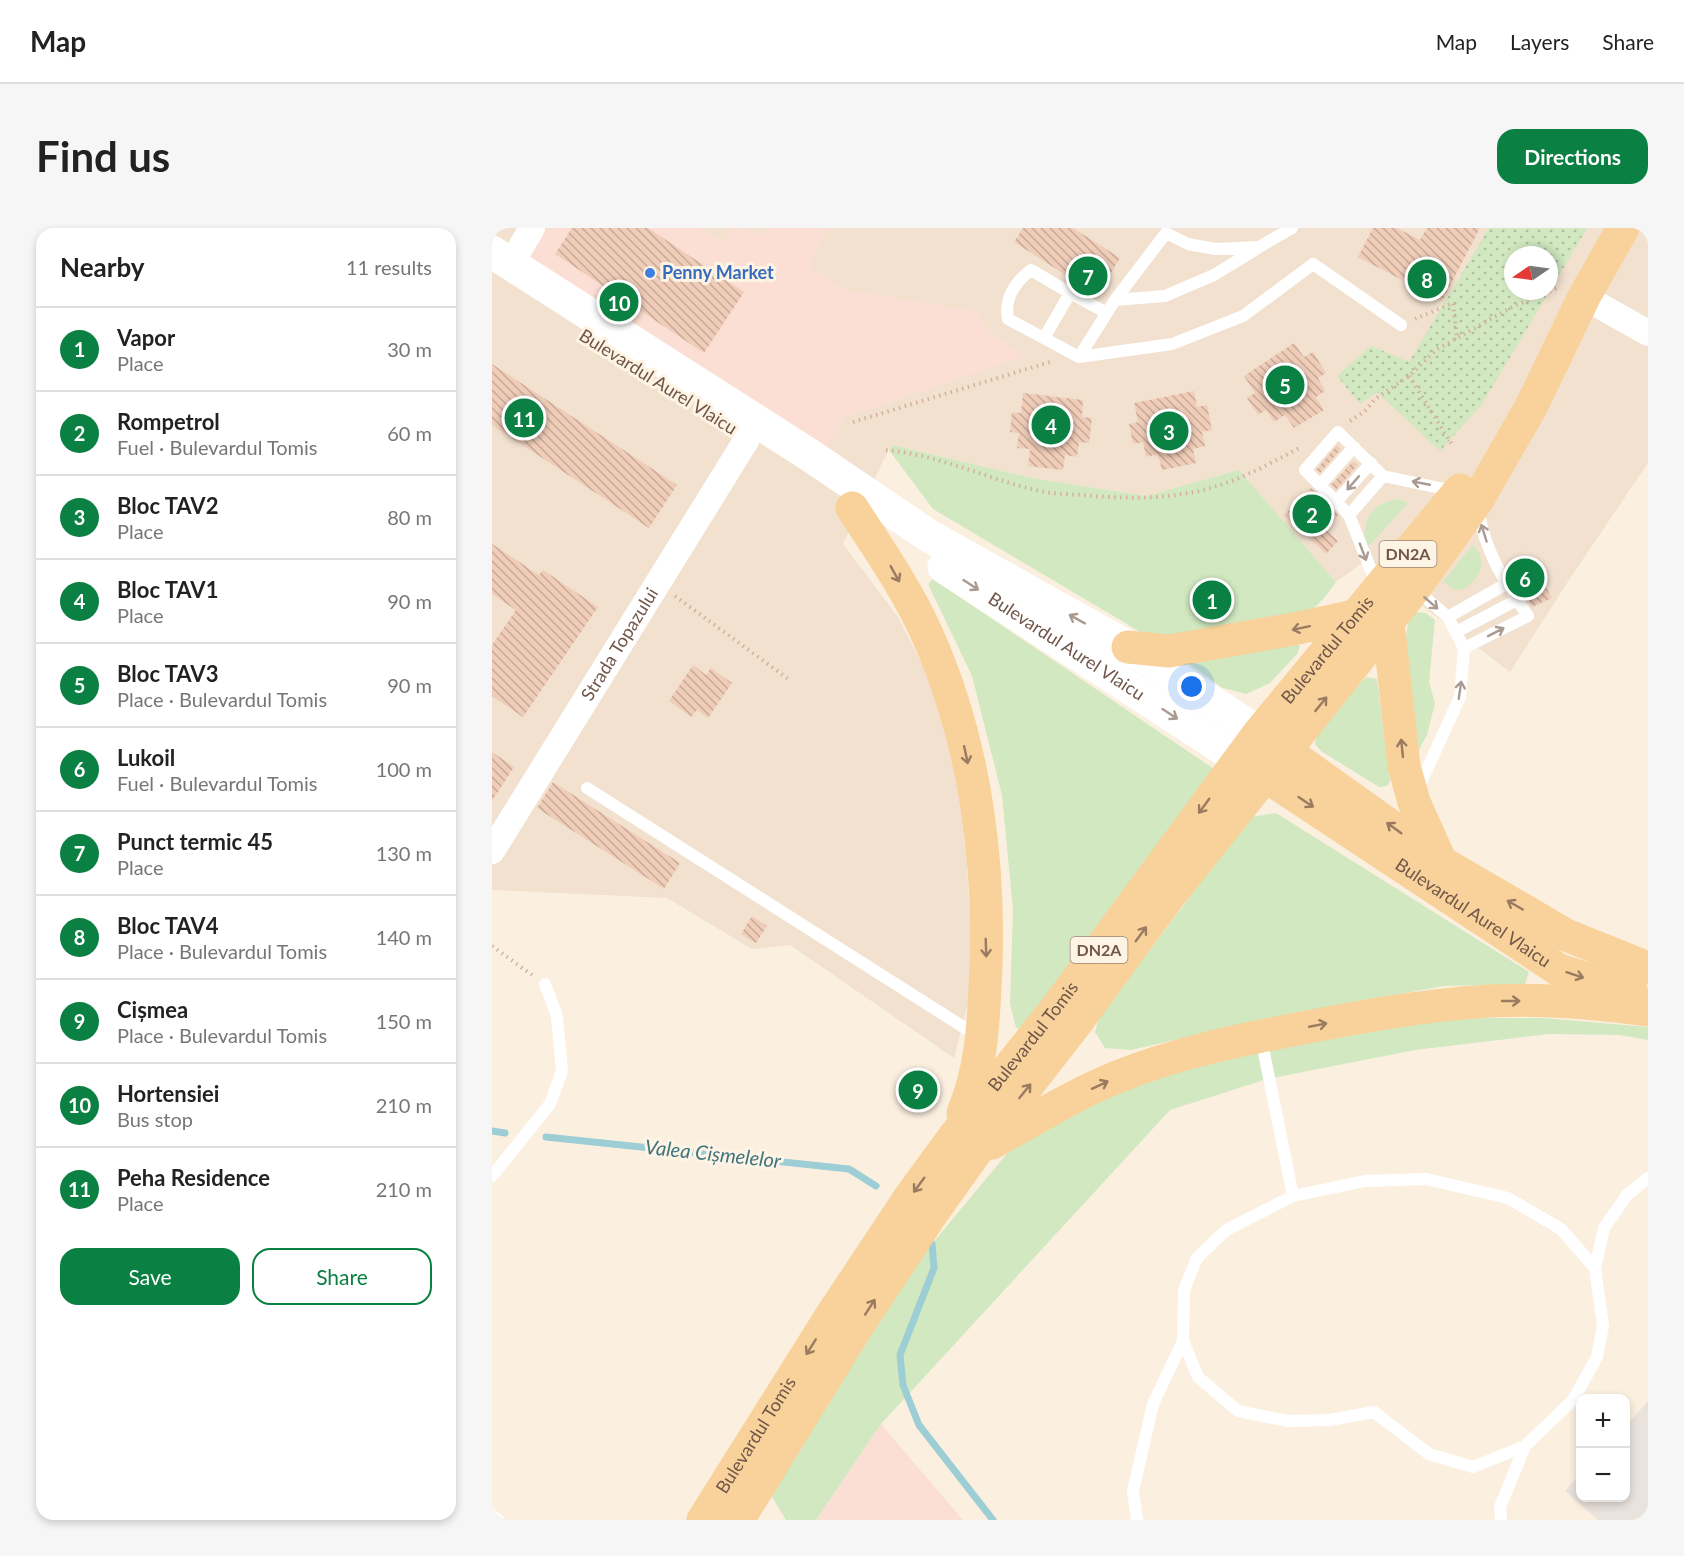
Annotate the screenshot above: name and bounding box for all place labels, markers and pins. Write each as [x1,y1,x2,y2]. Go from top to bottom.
pin: 7 [1068,254,1108,298]
pin: 8 [1408,256,1446,302]
place label: Penny Market [662,261,774,283]
marker: Penny Market [643,266,657,280]
pin: 10 [600,280,638,325]
pin: 5 [1266,362,1304,408]
pin: 11 [504,396,543,441]
pin: 4 [1032,402,1070,448]
pin: 3 [1150,408,1188,454]
pin: 2 [1292,492,1332,536]
pin: 6 [1506,556,1544,600]
pin: 1 [1192,578,1232,622]
pin: 9 [898,1068,938,1112]

